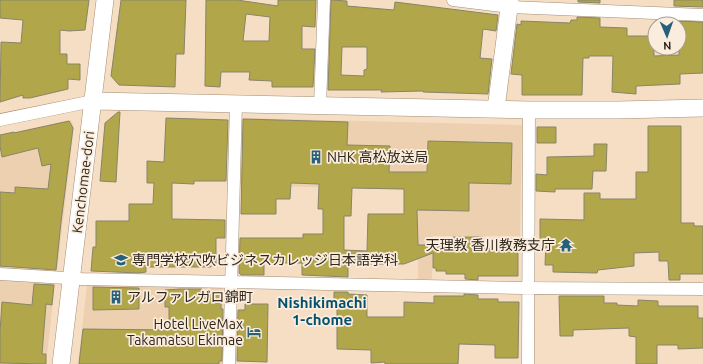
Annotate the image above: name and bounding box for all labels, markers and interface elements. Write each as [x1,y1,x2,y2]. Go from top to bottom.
north arrow [647,16,687,56]
text: N [663,40,672,52]
street label: Kenchomae-dori [69,130,97,234]
building icon: NHK 高松放送局 [308,149,324,165]
place label: NHK 高松放送局 [327,149,429,165]
place label: 天理教 香川教務支庁 [426,237,555,253]
temple icon: 天理教 香川教務支庁 [558,237,574,253]
school or university icon: 専門学校穴吹ビジネスカレッジ日本語学科 [113,252,129,268]
place label: 専門学校穴吹ビジネスカレッジ日本語学科 [132,252,398,268]
building icon: アルファレガロ錦町 [108,289,124,305]
place label: アルファレガロ錦町 [127,289,253,305]
district label: Nishikimachi 1-chome [277,294,367,328]
place label: Hotel LiveMax Takamatsu Ekimae [127,316,243,348]
hotel icon: Hotel LiveMax Takamatsu Ekimae [246,324,262,340]

